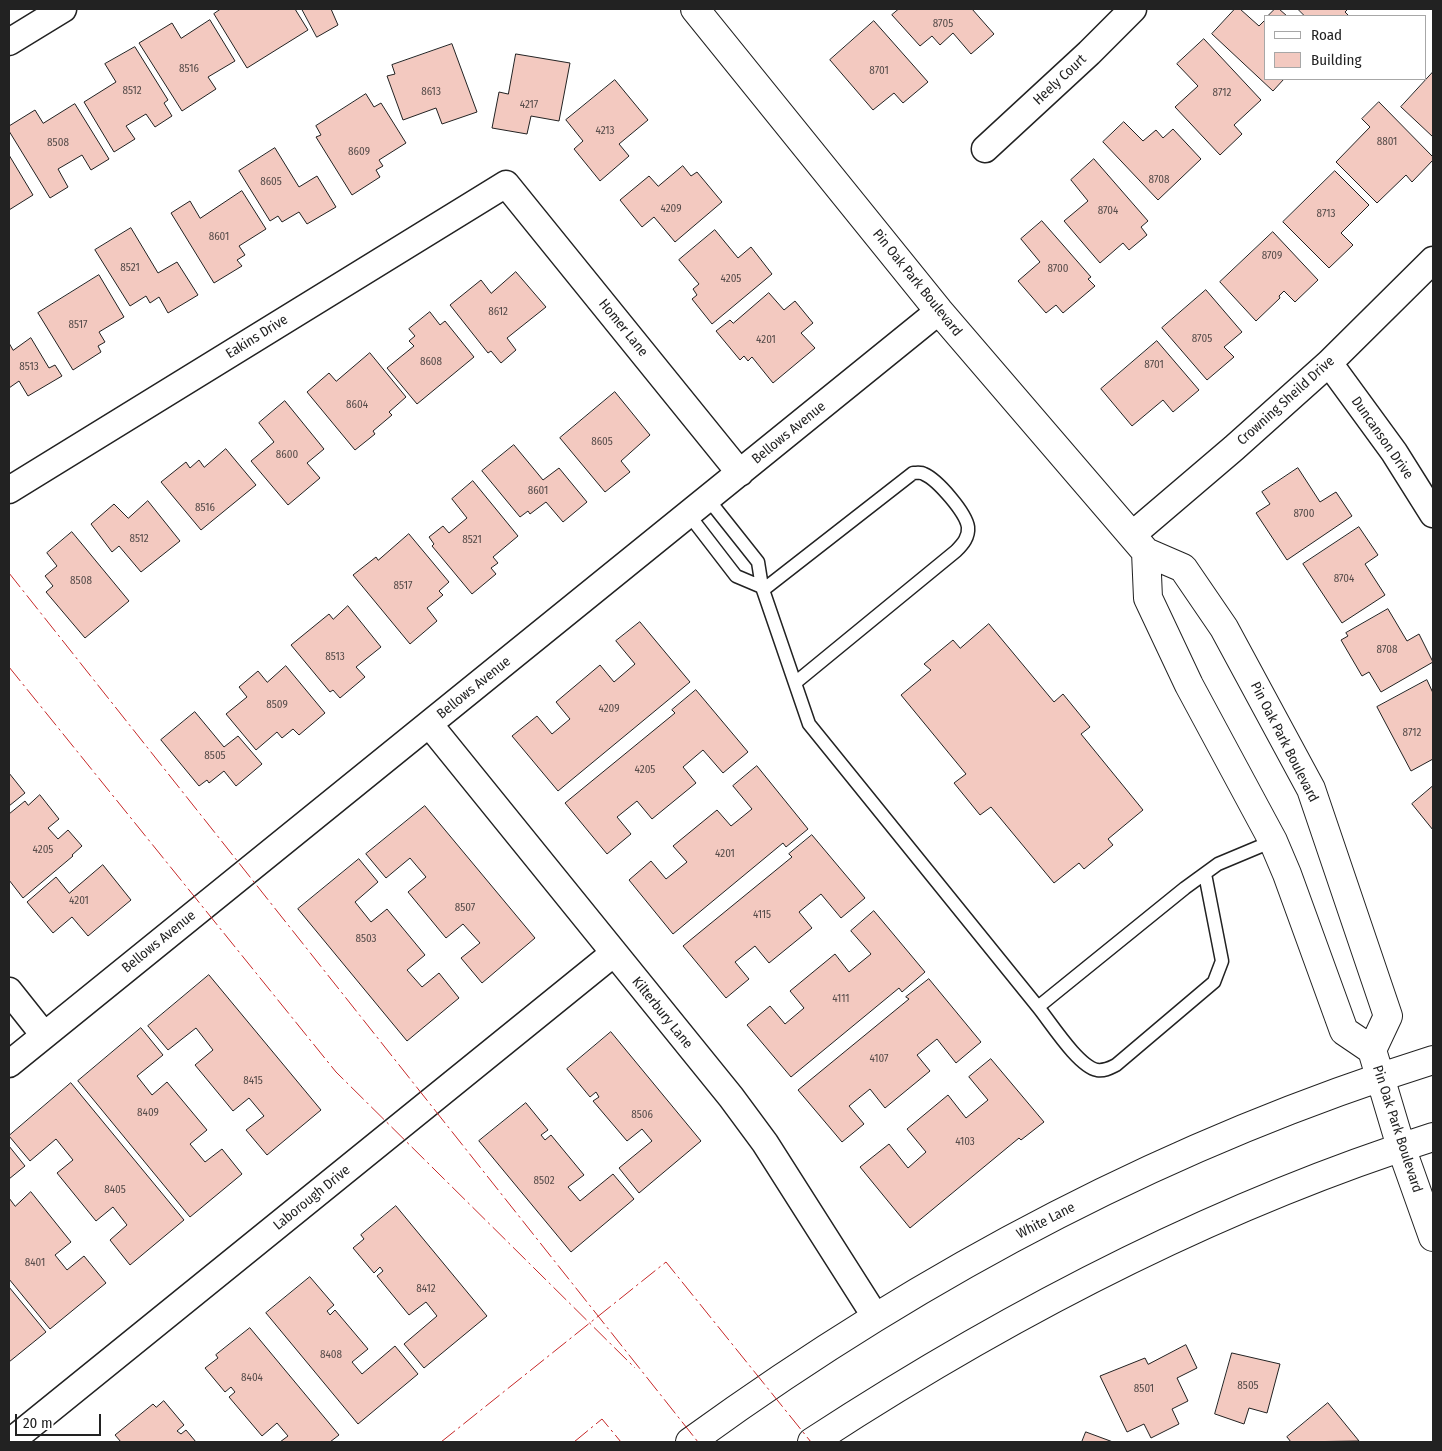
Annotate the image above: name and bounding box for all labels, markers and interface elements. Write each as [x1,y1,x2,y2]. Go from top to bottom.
legend [1264,15,1427,80]
house number: 8705 [933,17,953,31]
text: Road [1311,26,1342,44]
street label: Heely Court [1030,51,1090,109]
text: Building [1311,51,1362,69]
house number: 8516 [179,62,199,76]
house number: 8701 [869,64,889,78]
house number: 8512 [122,84,142,98]
house number: 8613 [421,85,441,99]
house number: 8712 [1213,86,1231,100]
house number: 4217 [520,98,538,112]
house number: 4213 [595,124,615,138]
house number: 8801 [1377,135,1397,149]
house number: 8508 [47,136,69,150]
house number: 8609 [348,145,370,159]
house number: 8708 [1149,173,1169,187]
house number: 8605 [260,175,282,189]
house number: 4209 [660,202,682,216]
house number: 8704 [1098,204,1118,218]
house number: 8713 [1317,207,1335,221]
street label: Pin Oak Park Boulevard [869,226,965,340]
house number: 8601 [209,230,229,244]
house number: 8709 [1262,249,1282,263]
house number: 8521 [120,261,140,275]
house number: 8700 [1047,262,1069,276]
house number: 4205 [721,272,741,286]
street label: Homer Lane [595,296,651,360]
house number: 8612 [488,305,508,319]
street label: Eakins Drive [223,311,291,363]
house number: 8517 [69,318,87,332]
house number: 8705 [1192,332,1212,346]
house number: 4201 [756,333,776,347]
street label: Crowning Sheild Drive [1234,353,1338,449]
house number: 8608 [420,355,442,369]
house number: 8701 [1144,358,1164,372]
house number: 8513 [19,360,39,374]
street label: Duncanson Drive [1347,394,1417,482]
house number: 8604 [346,398,368,412]
street label: Bellows Avenue [749,398,829,468]
house number: 8605 [591,435,613,449]
house number: 8600 [276,448,298,462]
house number: 8601 [528,484,548,498]
house number: 8516 [195,501,215,515]
house number: 8700 [1293,507,1315,521]
house number: 8512 [129,532,149,546]
house number: 8521 [462,533,482,547]
house number: 8704 [1334,572,1354,586]
house number: 8508 [70,574,92,588]
house number: 8517 [394,579,412,593]
house number: 8708 [1377,643,1397,657]
house number: 8513 [325,650,345,664]
street label: Bellows Avenue [434,653,514,723]
street label: Pin Oak Park Boulevard [1246,679,1322,805]
house number: 8509 [266,698,288,712]
house number: 4209 [598,702,620,716]
house number: 8712 [1403,726,1421,740]
house number: 8505 [204,749,226,763]
house number: 4205 [635,763,655,777]
house number: 4205 [33,843,53,857]
house number: 4201 [715,847,735,861]
house number: 4201 [69,894,89,908]
house number: 8507 [455,901,475,915]
street label: Bellows Avenue [119,907,199,977]
house number: 4115 [753,908,771,922]
house number: 8503 [355,932,377,946]
street label: Kilterbury Lane [628,974,696,1052]
house number: 4111 [832,992,850,1006]
house number: 4107 [869,1052,889,1066]
street label: Pin Oak Park Boulevard [1369,1063,1425,1195]
house number: 8415 [243,1074,263,1088]
house number: 8409 [137,1106,159,1120]
house number: 8506 [631,1108,653,1122]
house number: 4103 [955,1135,975,1149]
street label: Laborough Drive [270,1162,354,1234]
house number: 8502 [533,1174,555,1188]
house number: 8405 [104,1183,126,1197]
street label: White Lane [1014,1199,1078,1243]
house number: 8401 [25,1256,45,1270]
house number: 8412 [416,1282,436,1296]
house number: 8408 [320,1348,342,1362]
house number: 8404 [241,1371,263,1385]
house number: 8505 [1237,1379,1259,1393]
house number: 8501 [1134,1382,1154,1396]
scale bar [18,1404,104,1436]
text: 20 m [23,1414,53,1432]

